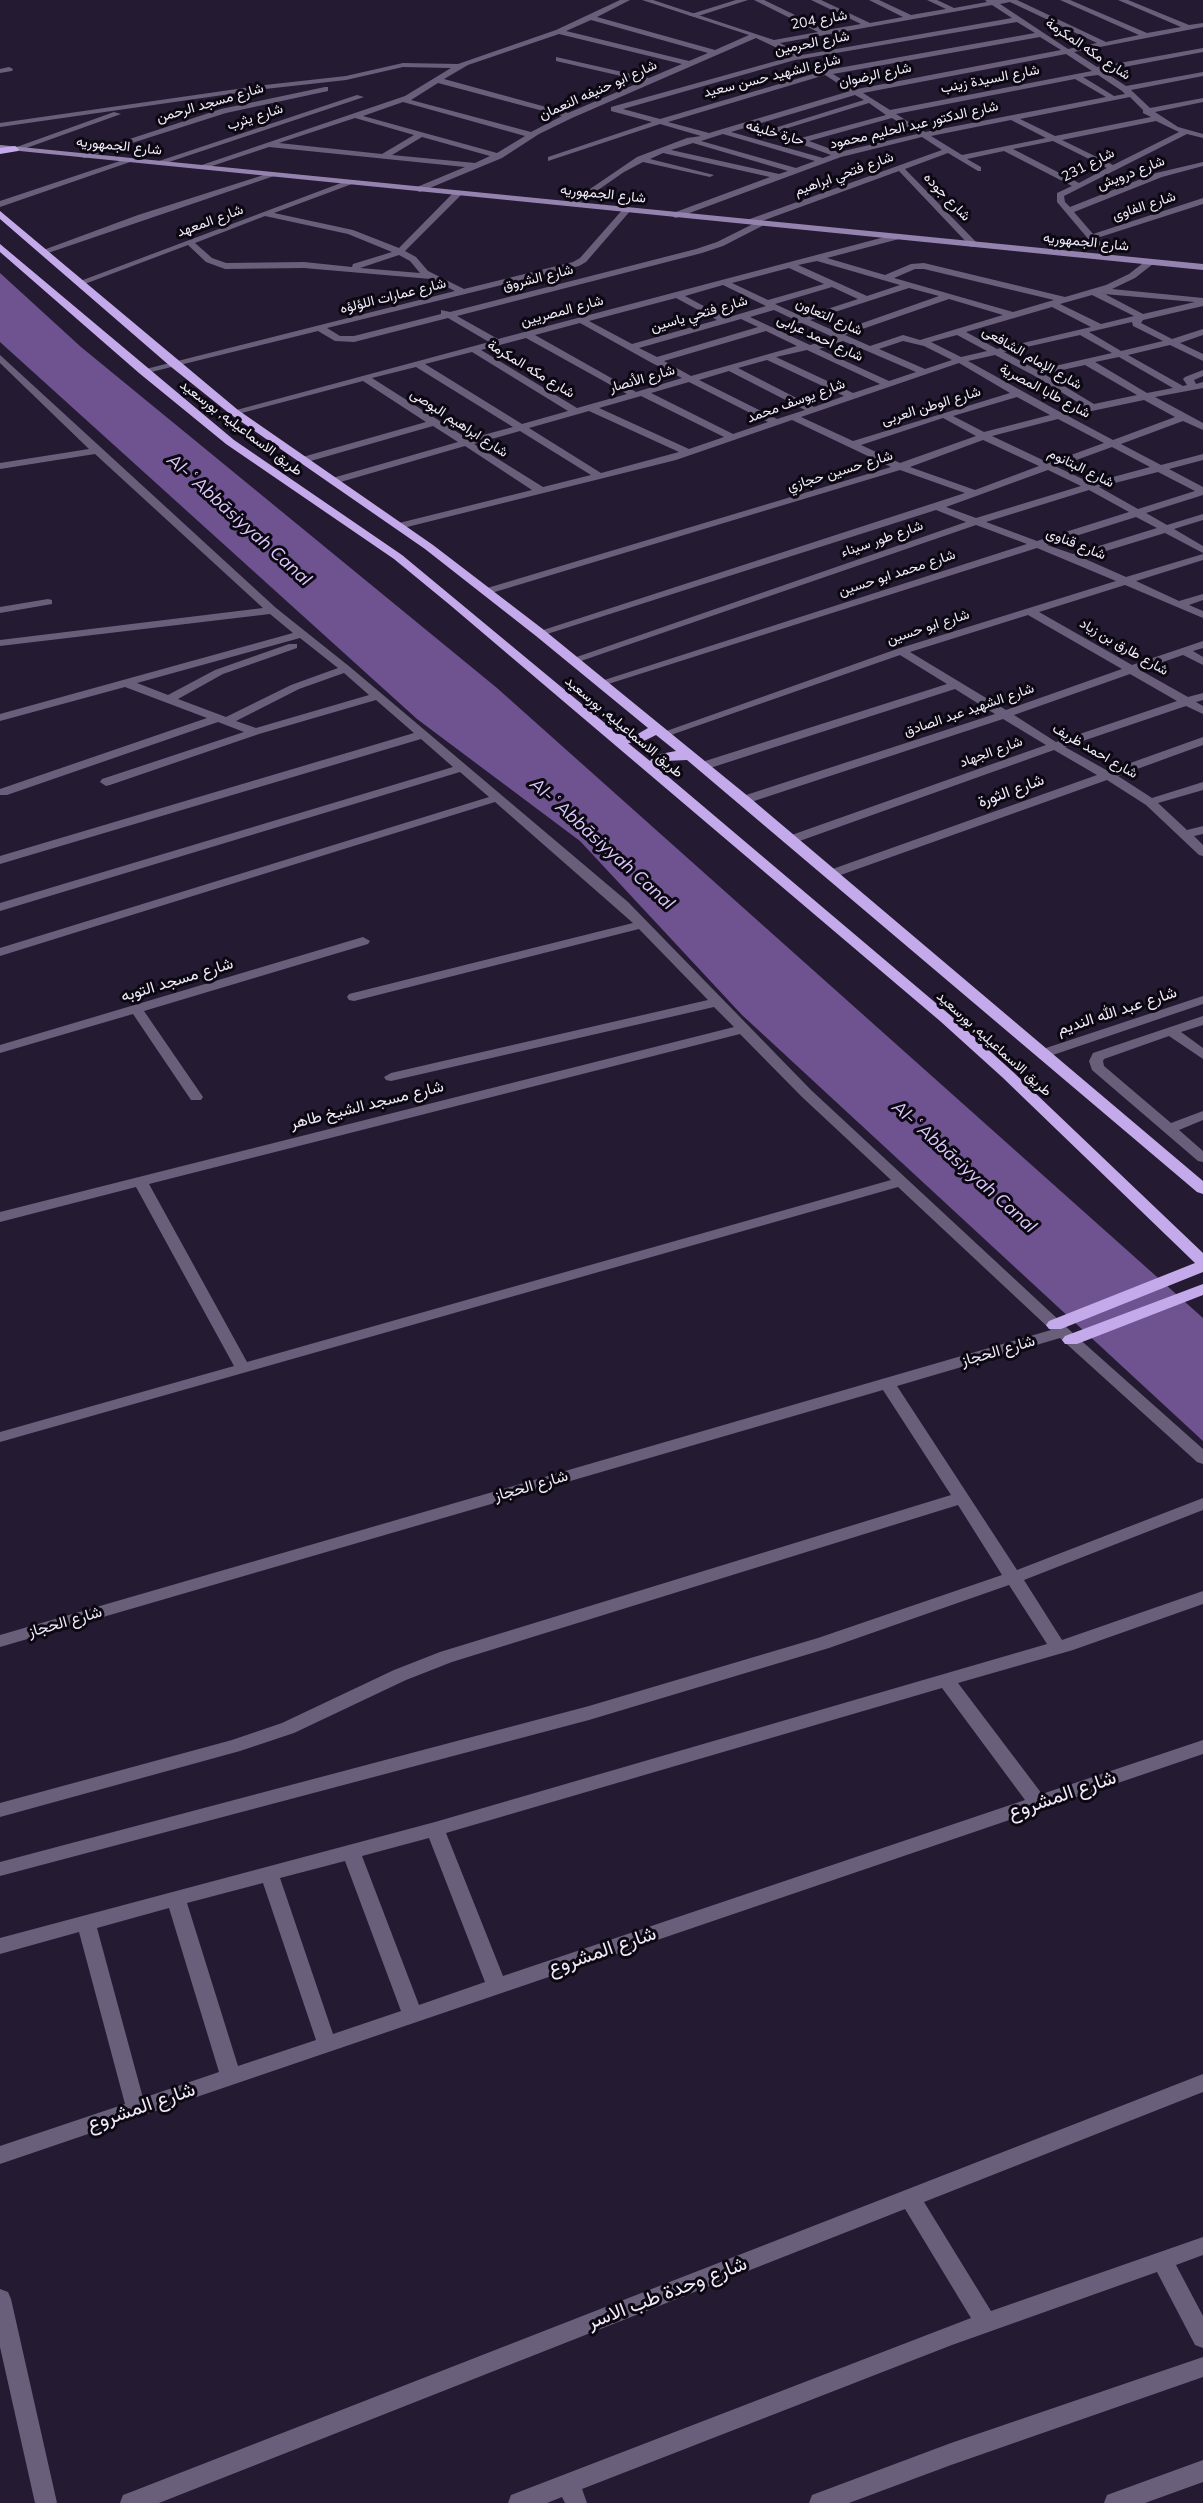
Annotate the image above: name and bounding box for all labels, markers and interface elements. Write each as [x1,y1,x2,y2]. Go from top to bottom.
street label: شارع 204 [789,7,849,33]
street label: شارع مكه المكرمة [1042,14,1134,84]
street label: شارع الحرمين [773,27,851,59]
street label: شارع الشهيد حسن سعيد [702,51,842,101]
street label: شارع ابو حنيفه النعمان [536,56,660,124]
street label: شارع الرضوان [837,59,913,91]
street label: شارع السيدة زينب [939,61,1041,97]
street label: شارع مسجد الرحمن [154,80,266,126]
street label: شارع الدكتور عبد الحليم محمود [828,97,1000,153]
street label: شارع يثرب [225,100,285,134]
street label: حارة خليفه [744,117,806,149]
street label: شارع الجمهوريه [75,133,163,159]
street label: شارع 231 [1059,145,1117,185]
street label: شارع فتحي ابراهيم [792,148,896,200]
street label: شارع درويش [1095,152,1167,194]
street label: شارع جوده [920,169,974,225]
street label: شارع الجمهوريه [559,181,647,207]
street label: شارع الفاوى [1110,188,1178,224]
street label: شارع المعهد [174,201,246,241]
street label: شارع الجمهوريه [1042,229,1130,255]
street label: شارع الشروق [501,261,575,295]
street label: شارع عمارات اللؤلؤه [338,275,448,317]
street label: شارع المصريين [519,292,605,330]
street label: شارع فتحي ياسين [649,292,749,336]
street label: شارع التعاون [793,295,865,339]
street label: شارع احمد عرابى [774,311,866,365]
street label: شارع الإمام الشافعى [979,323,1085,393]
street label: شارع مكه المكرمة [484,336,578,402]
street label: شارع طابا المصرية [997,360,1093,422]
street label: شارع الأنصار [607,362,677,396]
street label: شارع يوسف محمد [745,375,847,427]
street label: طريق الاسماعيليه, بورسعيد [176,376,306,480]
street label: شارع الوطن العربى [879,383,983,429]
street label: شارع ابراهيم البوصى [407,385,511,461]
street label: شارع البتانوم [1045,445,1117,491]
street label: شارع حسين حجازي [785,447,895,495]
water label: Al-ʿAbbāsiyyah Canal [162,450,316,590]
street label: شارع طور سيناء [839,517,925,561]
street label: شارع قناوى [1044,524,1108,564]
street label: شارع محمد ابو حسين [836,546,958,600]
street label: شارع ابو حسين [885,606,971,648]
street label: شارع طارق بن زياد [1077,615,1171,679]
street label: طريق الاسماعيليه, بورسعيد [562,673,686,781]
street label: شارع الشهيد عبد الصادق [902,680,1036,740]
street label: شارع احمد ظريف [1049,720,1141,782]
street label: شارع الجهاد [957,733,1025,771]
street label: شارع الثورة [975,770,1047,812]
water label: Al-ʿAbbāsiyyah Canal [525,774,679,914]
street label: شارع مسجد التوبه [119,954,235,1006]
street label: شارع عبد الله النديم [1055,983,1179,1039]
street label: طريق الاسماعيليه, بورسعيد [933,988,1055,1100]
street label: شارع مسجد الشيخ طاهر [288,1077,446,1133]
water label: Al-ʿAbbāsiyyah Canal [887,1097,1041,1237]
street label: شارع الحجاز [959,1331,1037,1371]
street label: شارع الحجاز [492,1466,570,1506]
street label: شارع الحجاز [26,1602,104,1642]
street label: شارع المشروع [1005,1765,1119,1825]
street label: شارع المشروع [545,1921,659,1981]
street label: شارع المشروع [84,2077,198,2137]
street label: شارع وحدة طب الاسر [584,2251,750,2335]

